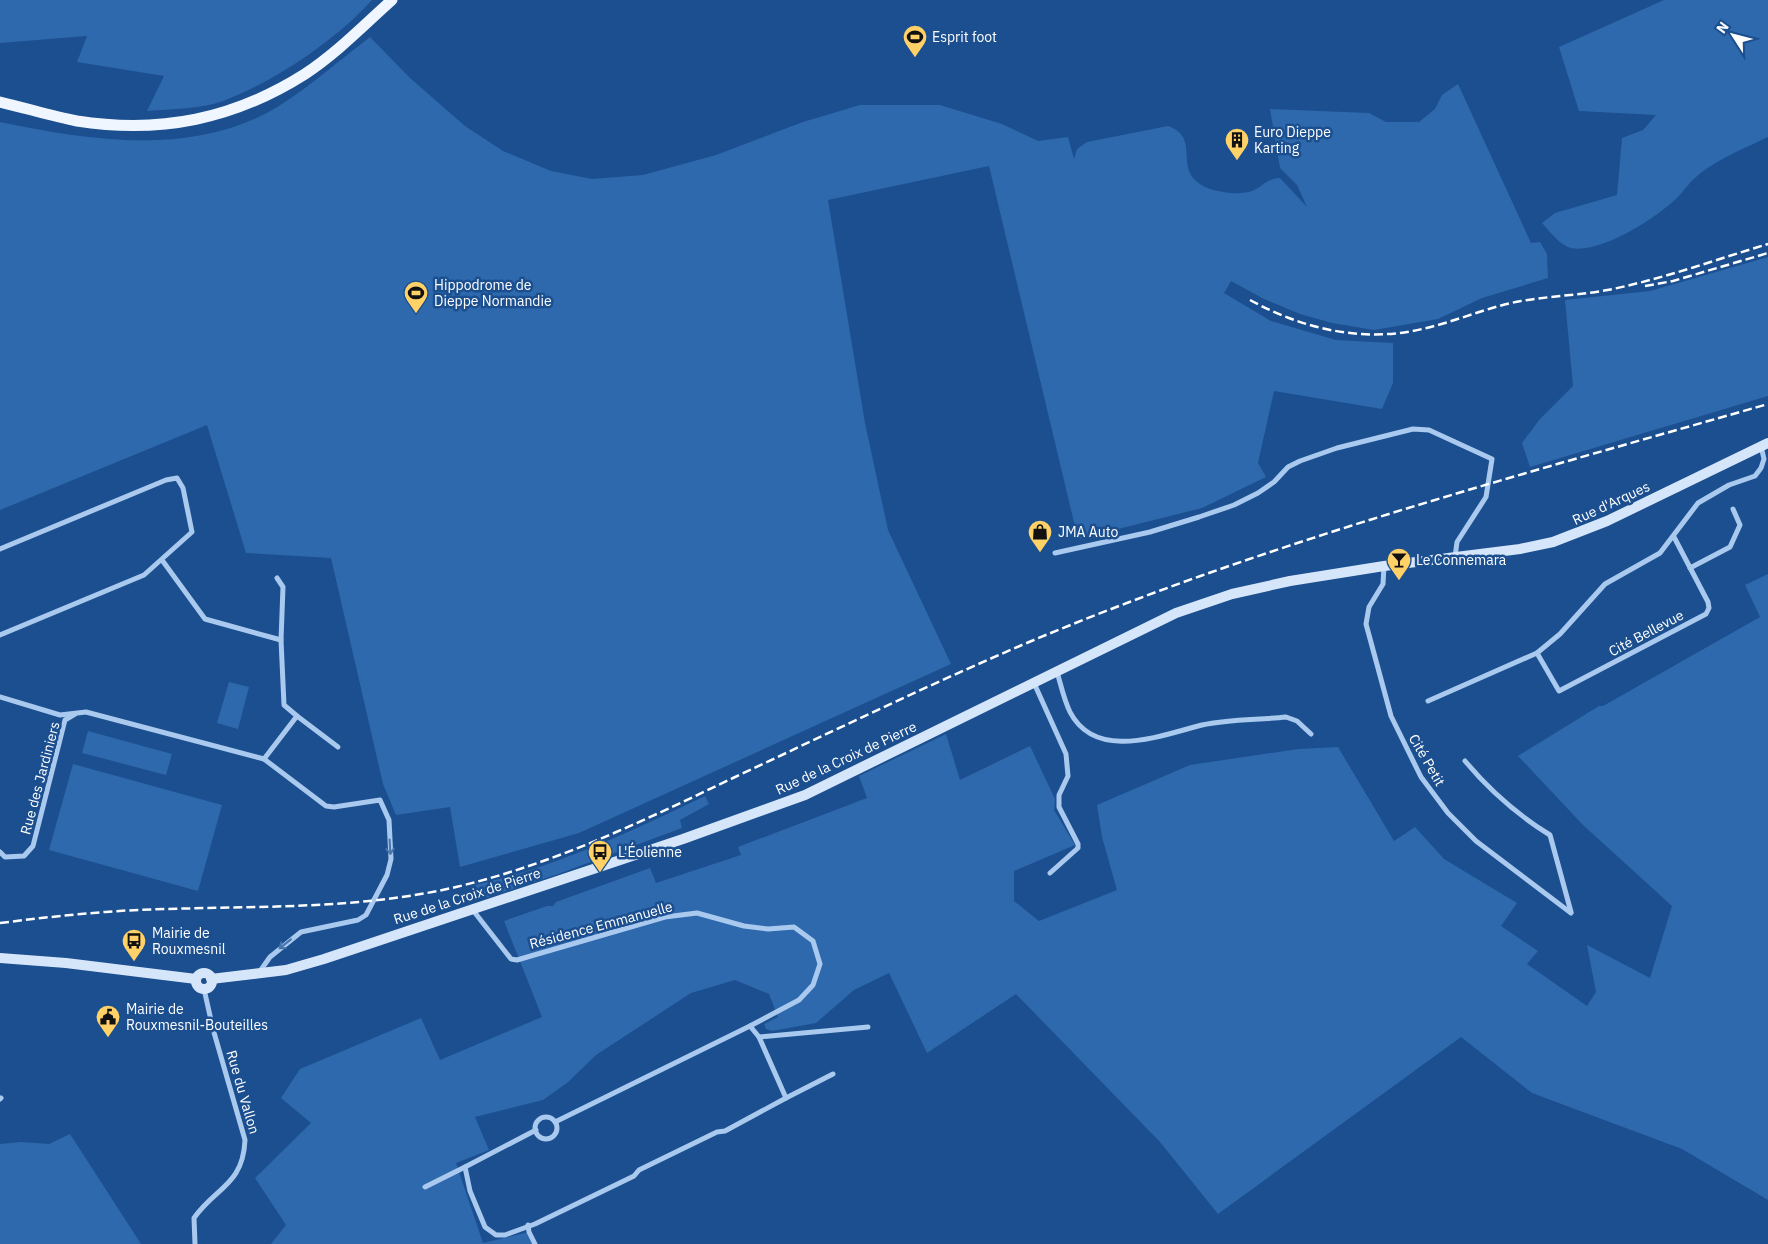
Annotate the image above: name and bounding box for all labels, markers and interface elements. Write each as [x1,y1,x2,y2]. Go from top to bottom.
north arrow [1708,10,1758,60]
text: N [1712,18,1733,37]
sports icon: Esprit foot [902,24,928,58]
place label: Esprit foot [932,28,997,46]
place label: Euro Dieppe Karting [1254,123,1331,157]
building icon: Euro Dieppe Karting [1224,127,1250,161]
place label: Hippodrome de Dieppe Normandie [434,276,552,310]
sports icon: Hippodrome de Dieppe Normandie [403,280,429,314]
street label: Rue d'Arques [1569,477,1653,529]
shop icon: JMA Auto [1027,519,1053,553]
place label: JMA Auto [1058,523,1119,541]
bar icon: Le Connemara [1386,547,1412,581]
place label: Le Connemara [1416,551,1507,569]
street label: Cité Bellevue [1605,606,1687,660]
street label: Rue de la Croix de Pierre [773,717,920,799]
street label: Rue des Jardiniers [16,719,64,836]
street label: Cité Petit [1405,731,1449,789]
one-way arrow [386,838,395,854]
bus stop icon: L'Éolienne [587,839,613,873]
place label: L'Éolienne [618,842,682,861]
street label: Rue de la Croix de Pierre [391,864,543,928]
street label: Résidence Emmanuelle [527,897,675,953]
place label: Mairie de Rouxmesnil [152,924,226,958]
bus stop icon: Mairie de Rouxmesnil [121,928,147,962]
one-way arrow [278,939,291,950]
place label: Mairie de Rouxmesnil-Bouteilles [126,1000,268,1034]
public building icon: Mairie de Rouxmesnil-Bouteilles [95,1004,121,1038]
street label: Rue du Vallon [222,1048,264,1136]

